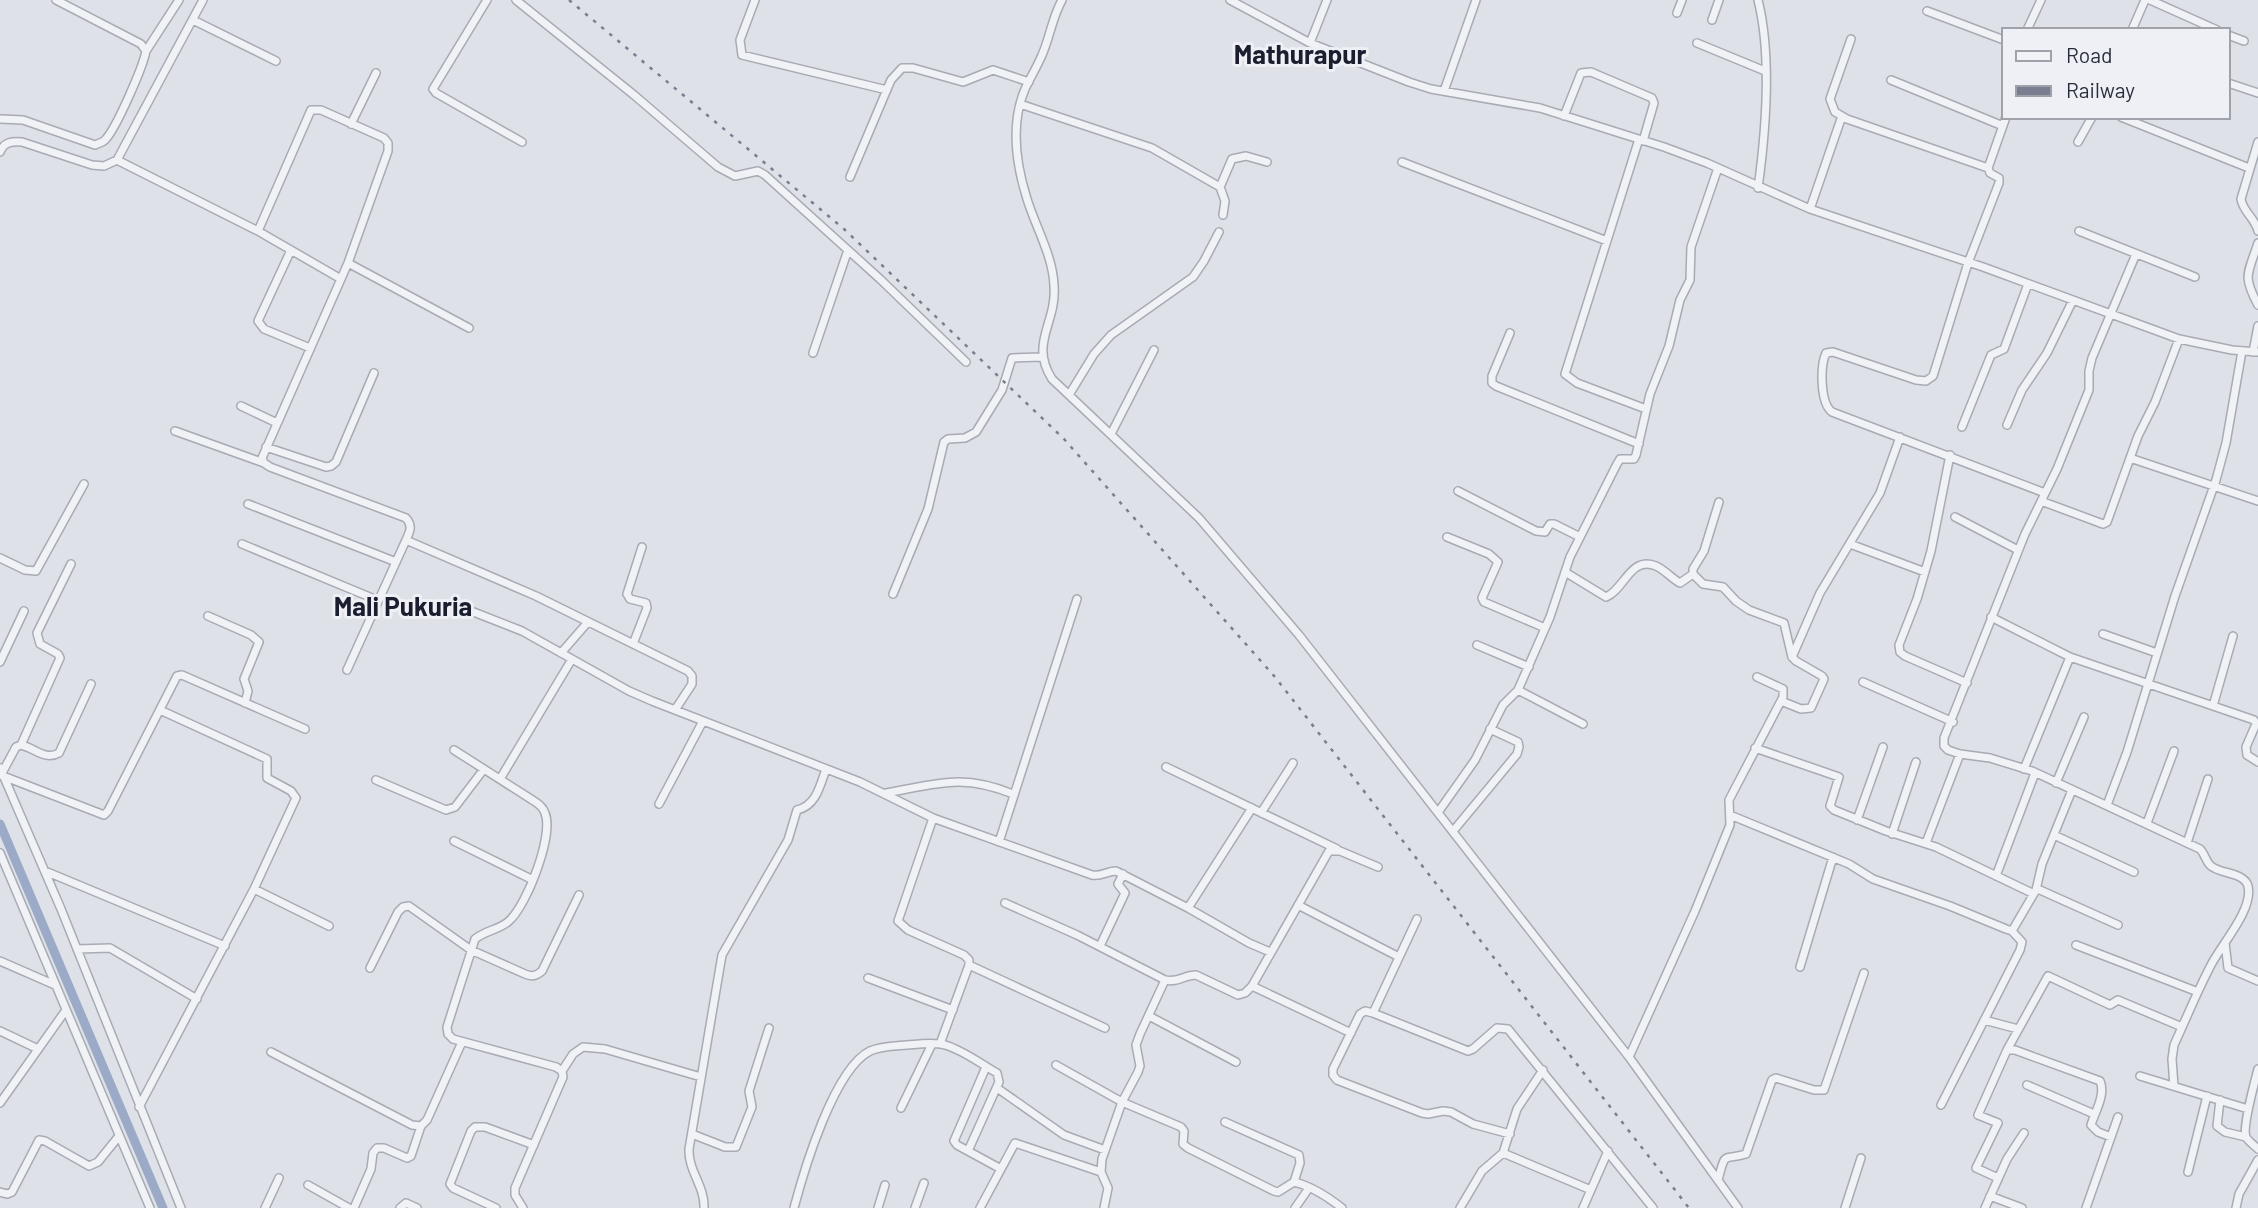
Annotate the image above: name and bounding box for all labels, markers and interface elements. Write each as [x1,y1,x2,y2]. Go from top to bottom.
legend [2002,28,2230,119]
district label: Mathurapur [1234,38,1366,69]
text: Road [2066,42,2112,67]
text: Railway [2066,77,2135,102]
district label: Mali Pukuria [334,590,472,621]

